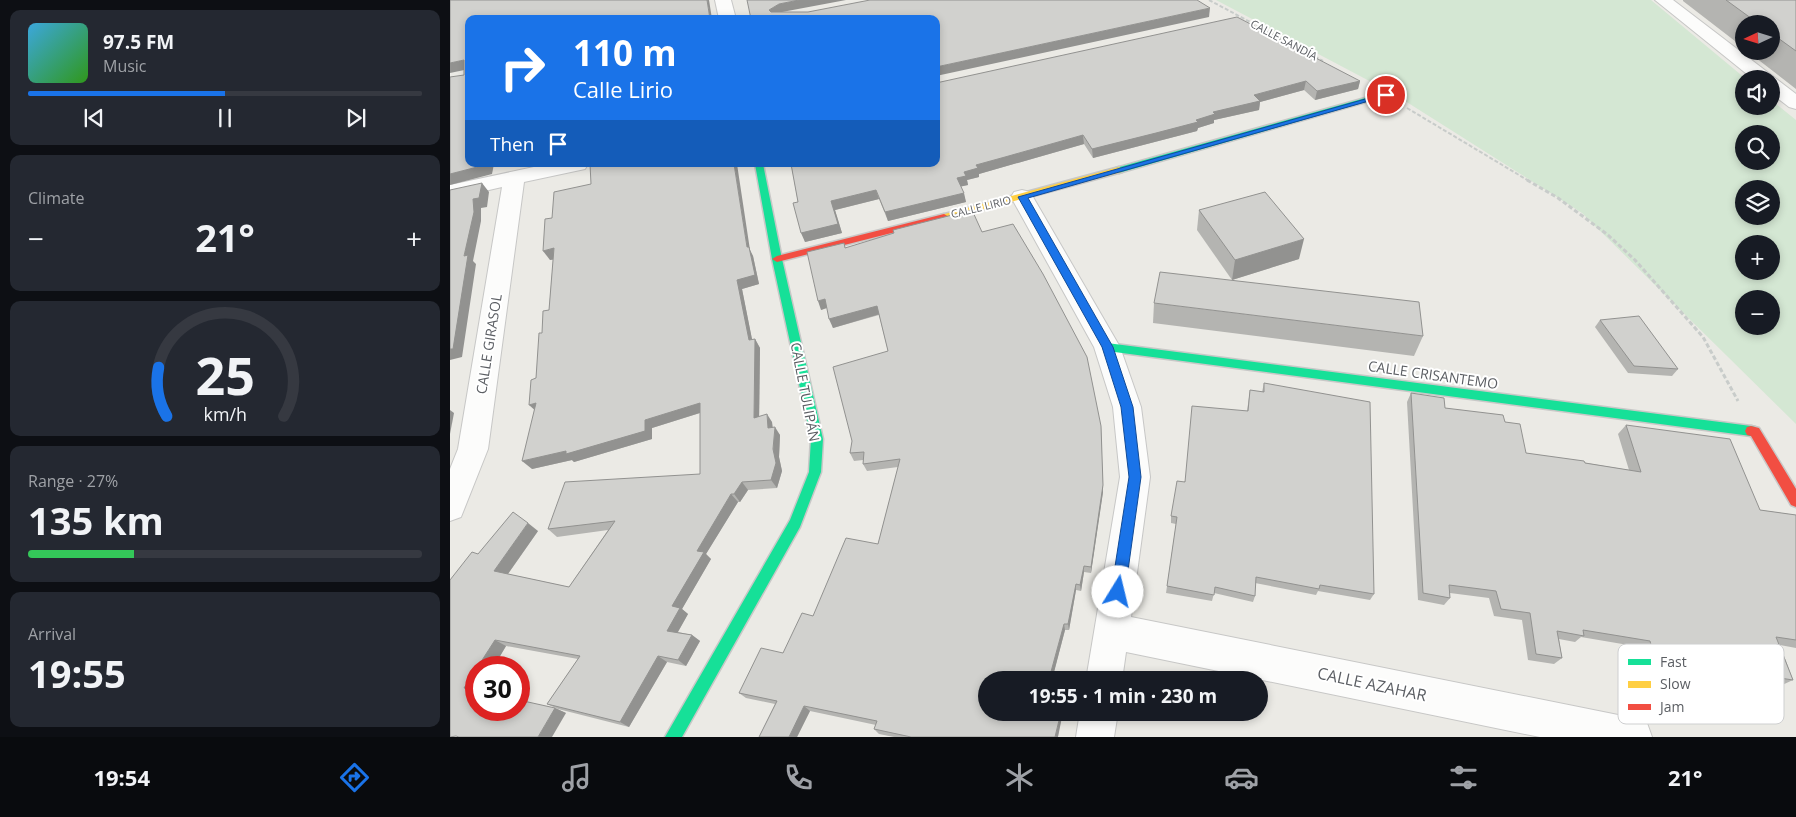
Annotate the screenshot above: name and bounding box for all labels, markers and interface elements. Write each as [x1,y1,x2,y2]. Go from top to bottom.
north arrow [1735,15,1780,60]
map controls [1735,15,1780,335]
street label: CALLE SANDÍA [1248,16,1320,63]
text: 97.5 FM [103,29,174,55]
text: 110 m [573,29,677,76]
icon: right [490,35,555,100]
text: Music [103,55,147,77]
button: sound [1735,70,1780,115]
text: Calle Lirio [573,74,673,104]
pin [1365,74,1407,116]
icon: arrive [1372,81,1400,109]
icon: previous [80,104,108,132]
icon: pause [211,104,239,132]
icon: next [342,104,370,132]
button: search [1735,125,1780,170]
icon: arrive [544,130,572,158]
text: Then [490,131,534,157]
button: layers [1735,180,1780,225]
text: Climate [28,187,85,209]
street label: CALLE LIRIO [949,192,1013,221]
text: 21° [195,211,255,263]
text: − [28,219,44,257]
text: + [406,219,422,257]
button: + [1735,235,1780,280]
button: − [1735,290,1780,335]
street label: CALLE GIRASOL [471,292,506,395]
text: 25 [195,339,255,410]
street label: CALLE TULIPÁN [787,341,824,443]
street label: CALLE CRISANTEMO [1367,356,1499,393]
text: km/h [203,402,247,426]
text: Range · 27% [28,470,118,492]
text: 135 km [28,494,164,546]
position arrow [1091,565,1143,617]
text: Arrival [28,623,76,645]
legend [1618,644,1784,724]
text: 19:55 [28,647,126,699]
text: Fast [1660,652,1687,671]
speed limit sign: 30 [465,656,530,721]
street label: CALLE AZAHAR [1315,662,1429,706]
text: Slow [1660,674,1691,693]
text: 19:55 · 1 min · 230 m [1029,683,1217,709]
text: Jam [1658,697,1685,716]
icon: directions [337,760,372,795]
icon: music [559,760,594,795]
icon: phone [781,760,816,795]
icon: climate [1002,760,1037,795]
icon: car [1224,760,1259,795]
icon: filters [1446,760,1481,795]
text: 19:54 [93,762,150,792]
text: 21° [1668,762,1703,792]

